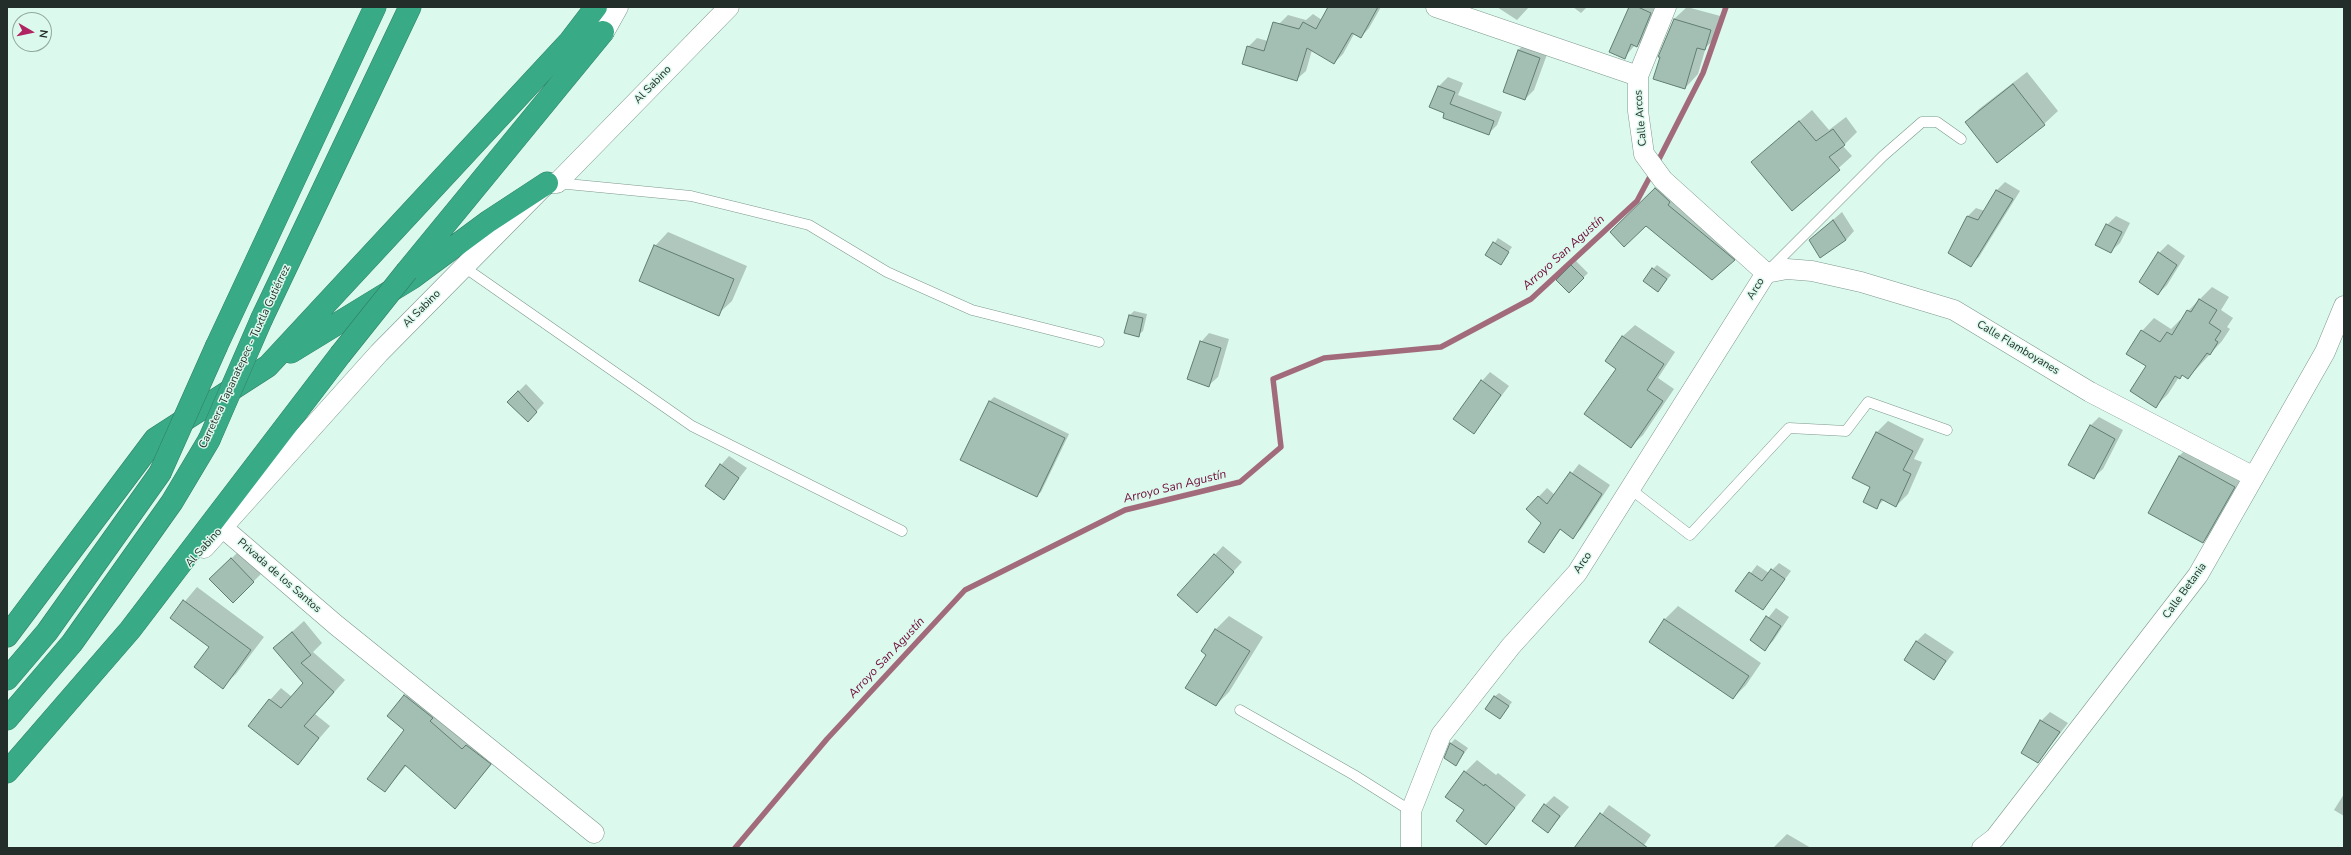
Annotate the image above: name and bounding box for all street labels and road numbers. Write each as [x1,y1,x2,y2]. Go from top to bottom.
street label: Al Sabino [632,63,674,107]
street label: Calle Arcos [1632,89,1650,147]
street label: Carretera Tapanatepec - Tuxtla Gutiérrez [197,263,293,451]
street label: Arco [1744,276,1768,302]
street label: Al Sabino [400,287,444,331]
street label: Calle Flamboyanes [1974,318,2062,378]
street label: Al Sabino [183,526,225,570]
street label: Privada de los Santos [235,536,323,616]
street label: Arco [1571,550,1595,576]
street label: Calle Betania [2160,561,2210,621]

